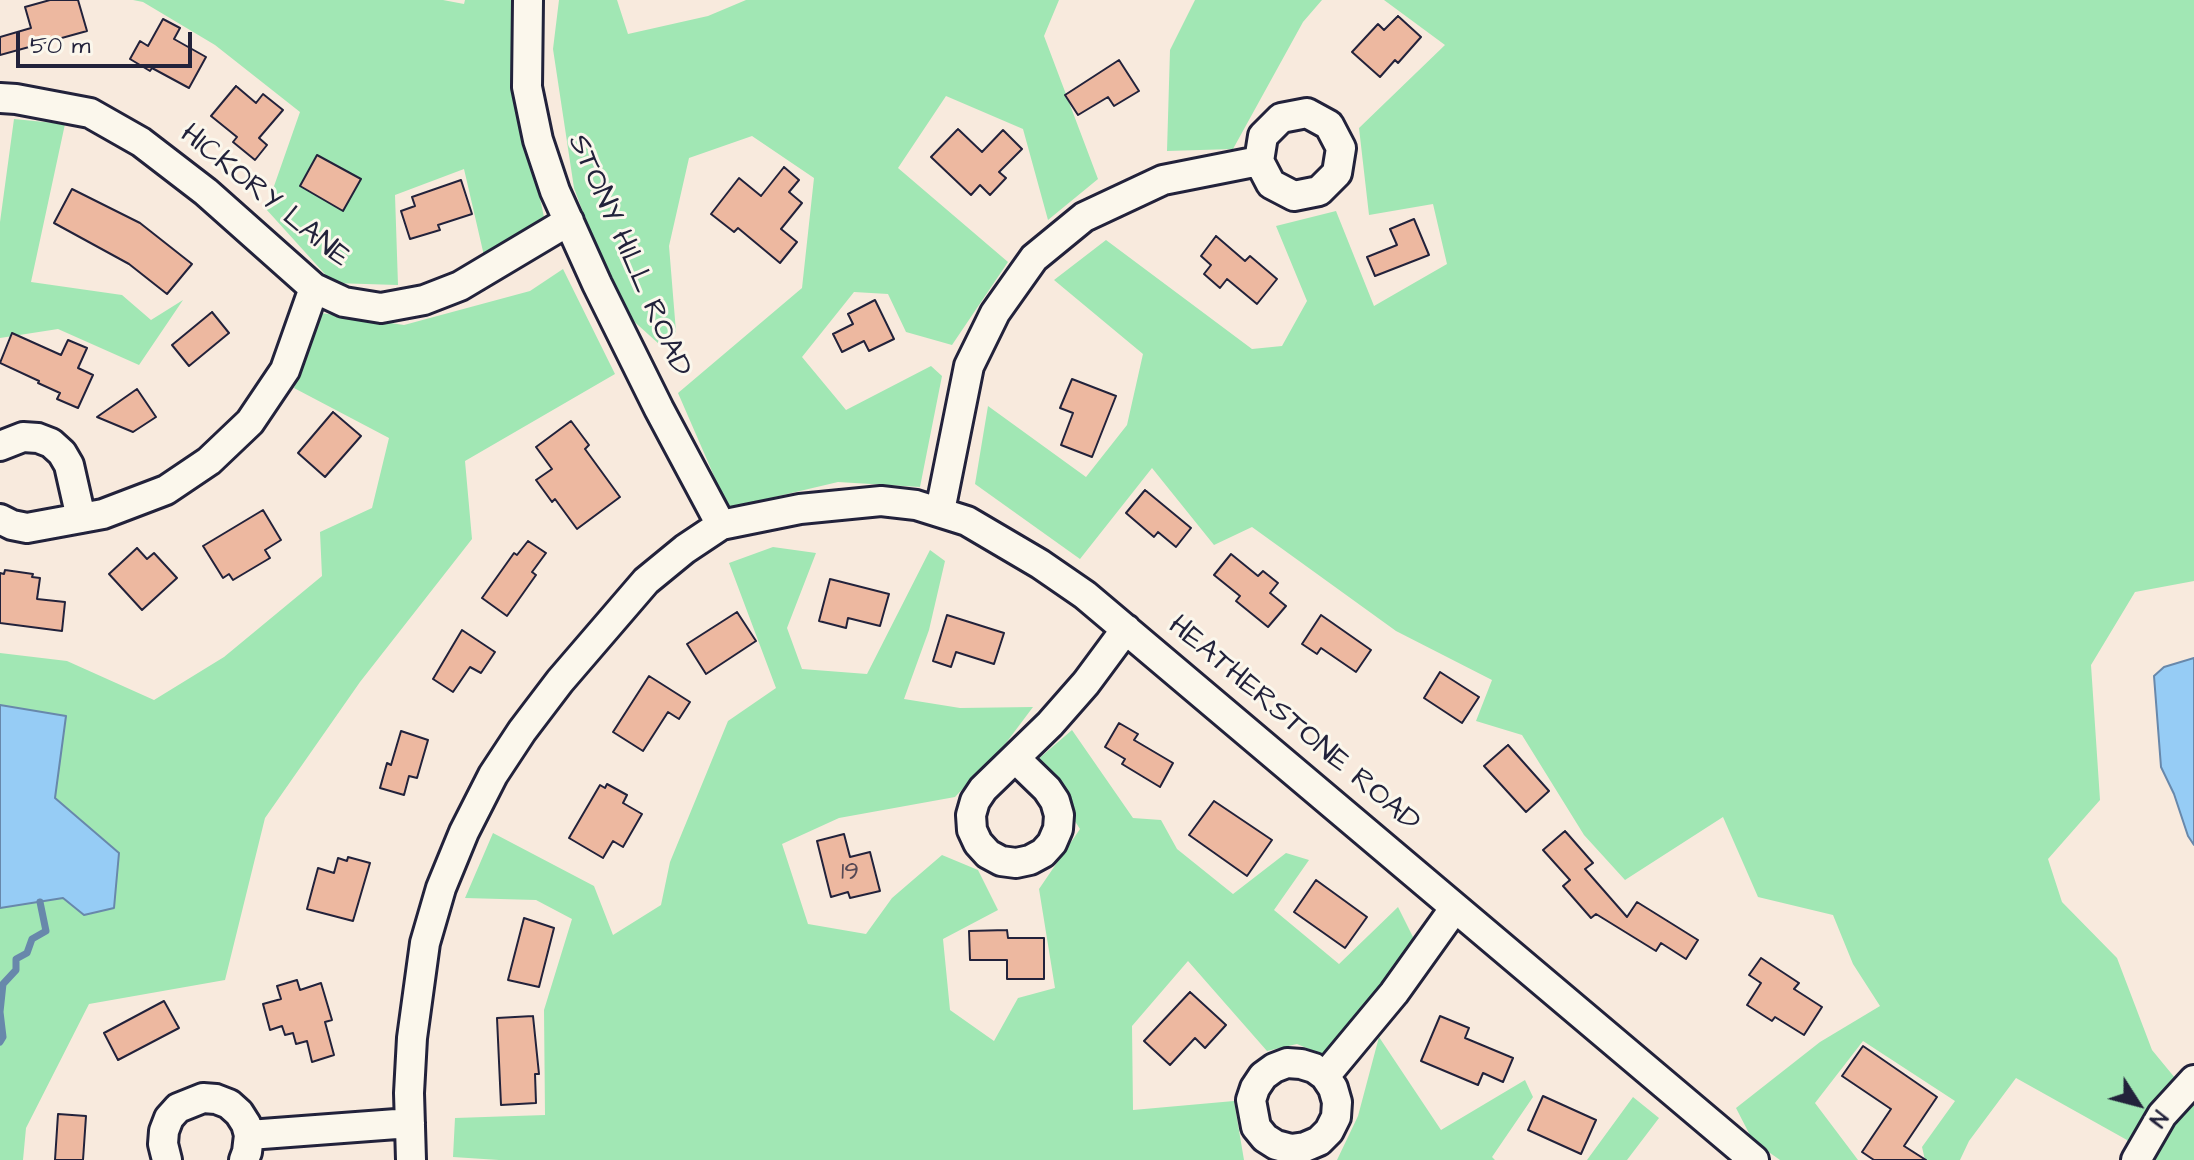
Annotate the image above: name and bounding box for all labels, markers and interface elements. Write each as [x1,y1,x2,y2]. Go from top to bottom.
scale bar [20,16,196,66]
text: 50 m [30,29,90,63]
street label: HICKORY LANE [172,118,356,276]
street label: STONY HILL ROAD [558,129,698,383]
street label: HEATHERSTONE ROAD [1160,609,1426,841]
house number: 19 [841,858,859,890]
north arrow [2098,1064,2178,1144]
text: N [2141,1104,2174,1133]

